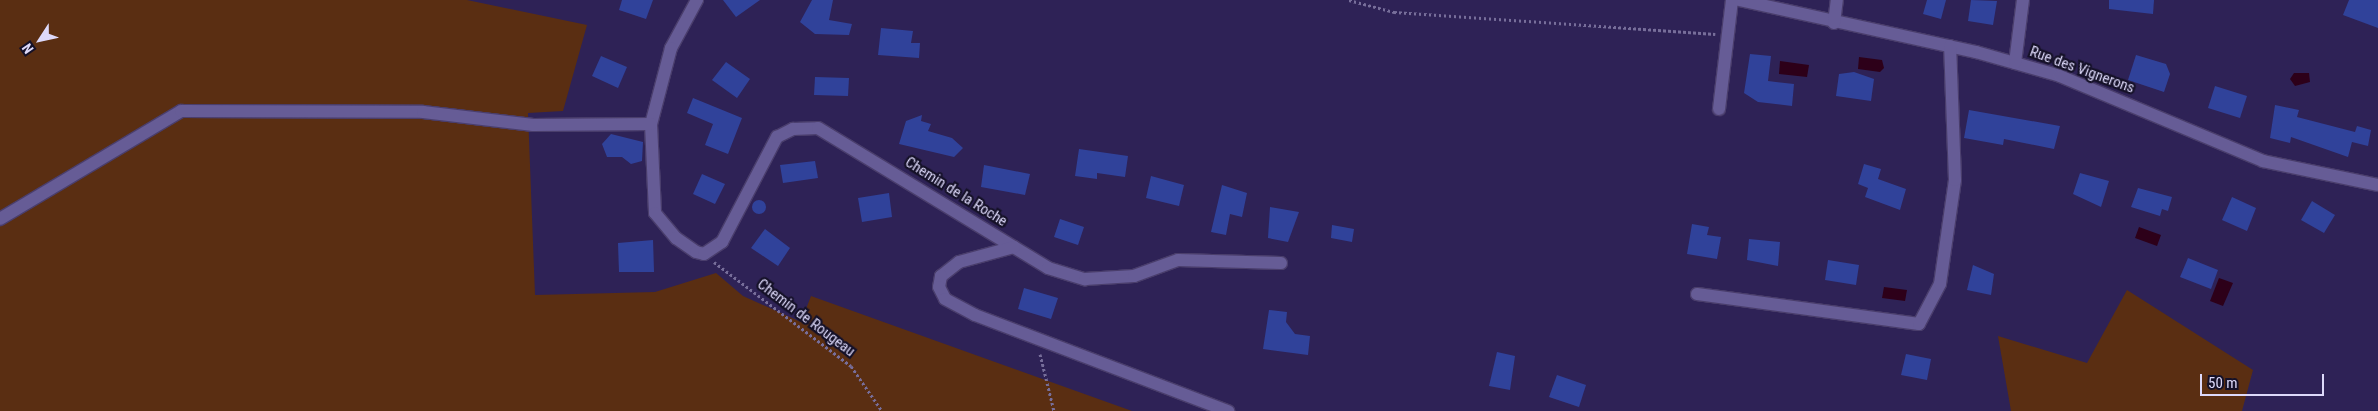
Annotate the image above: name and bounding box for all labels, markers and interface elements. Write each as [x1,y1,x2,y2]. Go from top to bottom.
north arrow [15,15,65,65]
text: N [19,41,37,57]
street label: Rue des Vignerons [2027,43,2137,97]
street label: Chemin de la Roche [902,153,1010,231]
street label: Chemin de Rougeau [754,275,858,361]
scale bar [2203,364,2327,396]
text: 50 m [2208,374,2238,392]

